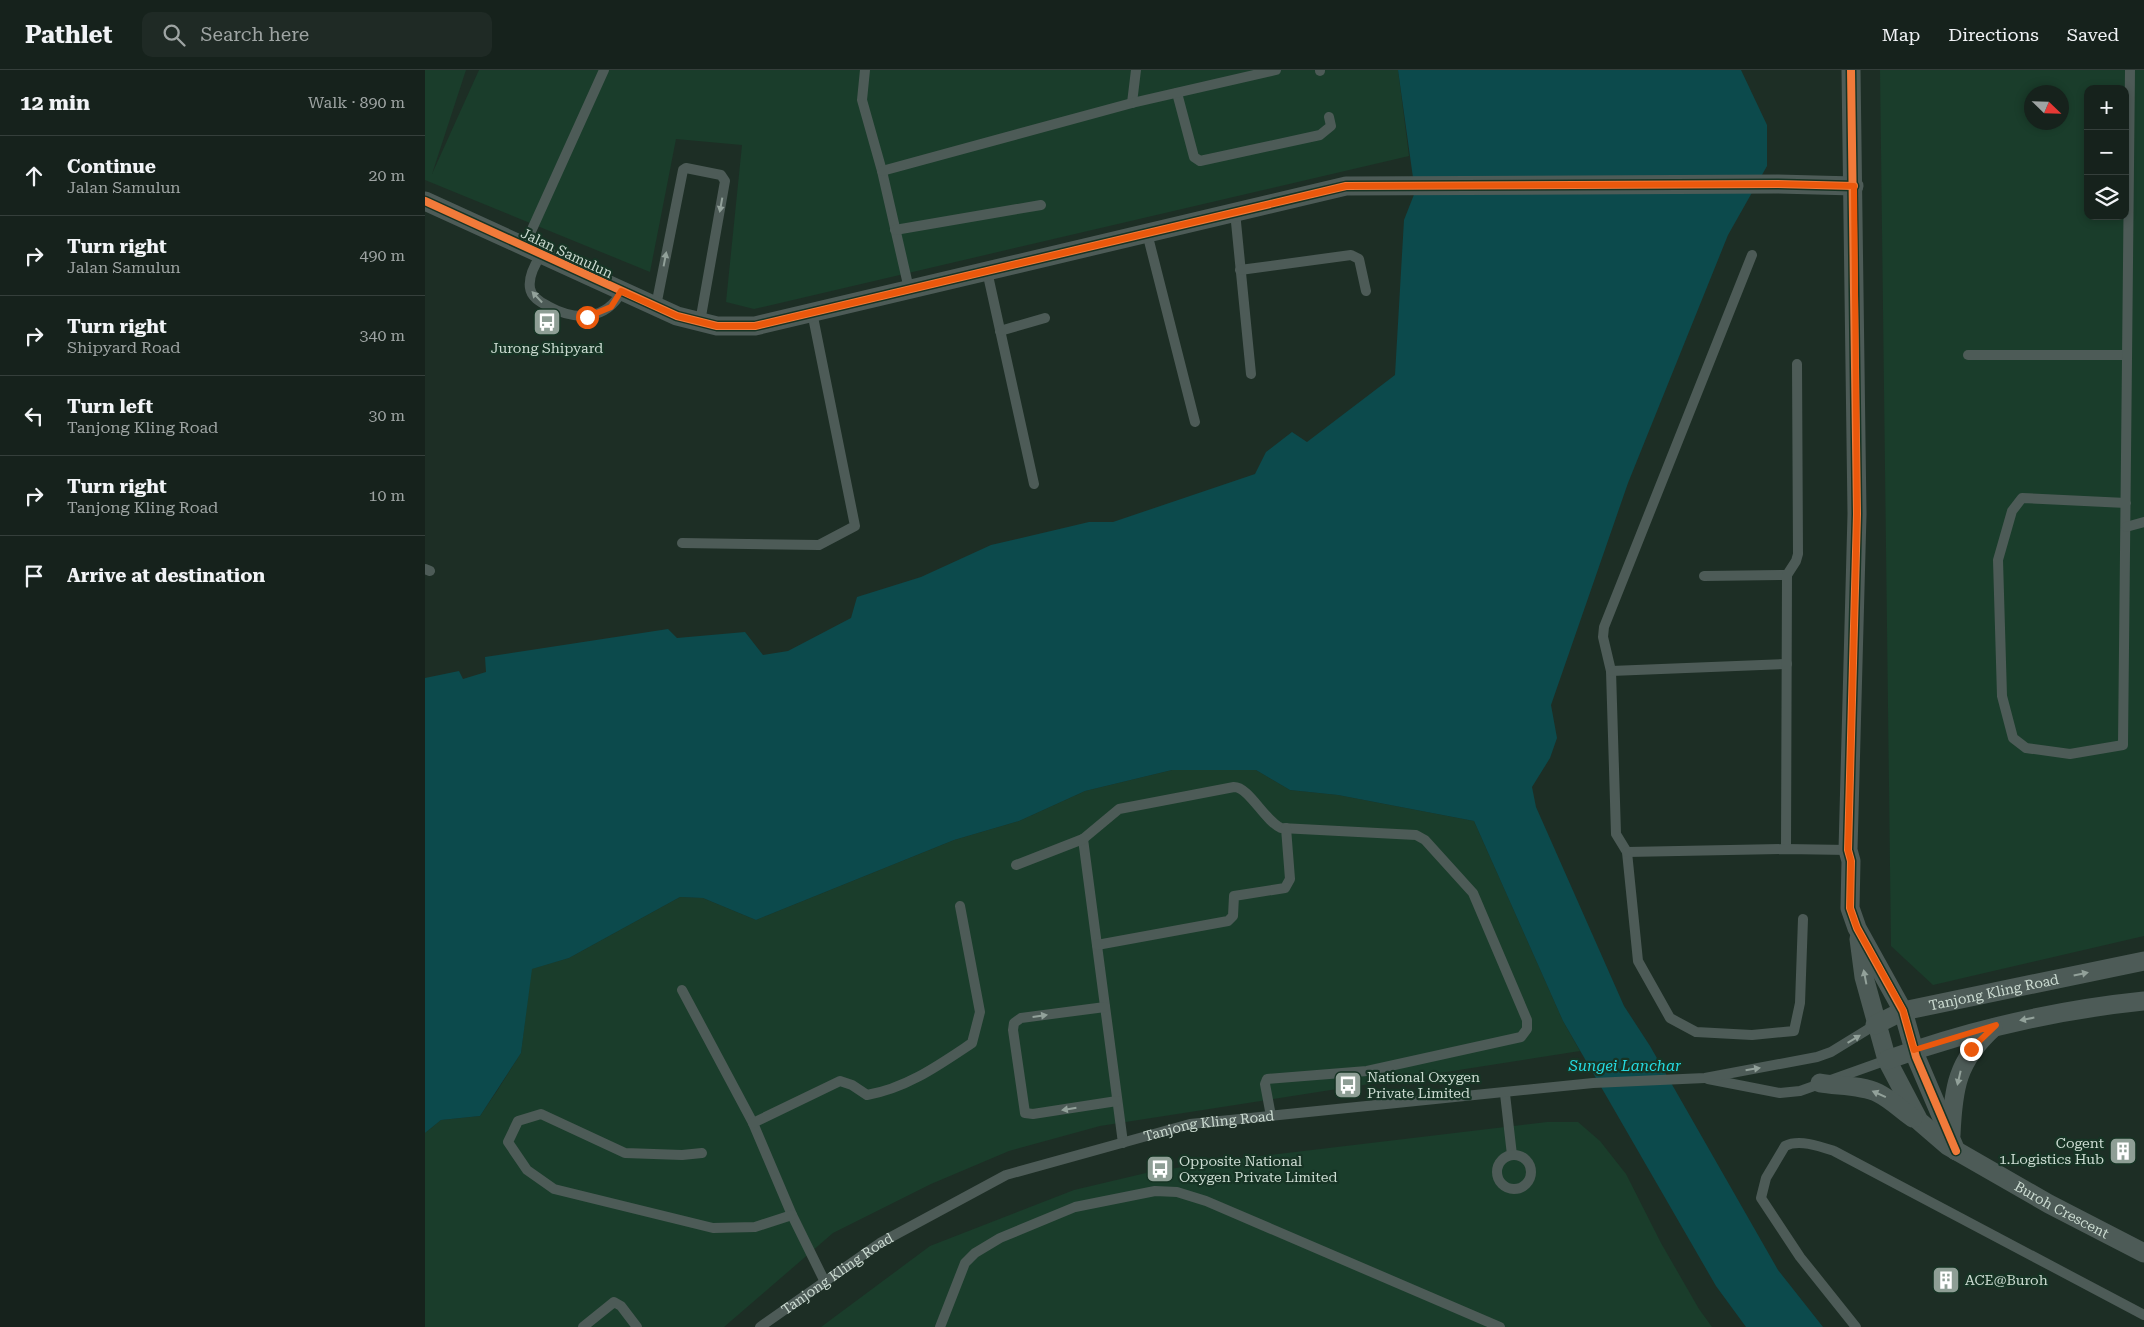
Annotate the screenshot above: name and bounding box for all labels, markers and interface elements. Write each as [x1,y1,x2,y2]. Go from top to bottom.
search box [142,12,492,57]
text: Pathlet [25,21,112,49]
icon: search [160,21,188,49]
text: Search here [200,23,309,46]
text: Map [1882,24,1920,45]
text: Directions [1948,24,2039,45]
text: Saved [2067,24,2119,45]
north arrow [2024,85,2069,130]
map controls [2084,85,2129,220]
button: + [2084,85,2129,130]
text: 12 min [20,91,90,115]
text: Walk · 890 m [308,93,405,112]
button: − [2084,130,2129,175]
text: Continue [67,155,156,178]
icon: ahead [20,162,48,190]
text: 20 m [368,166,405,185]
button: layers [2084,175,2129,220]
text: Jalan Samulun [67,178,181,197]
one-way arrow [716,197,724,213]
street label: Jalan Samulun [519,225,615,281]
text: Turn right [67,235,167,258]
icon: right [20,242,48,270]
text: 490 m [359,246,405,265]
one-way arrow [662,250,670,266]
text: Jalan Samulun [67,258,181,277]
one-way arrow [531,291,542,303]
route start [576,306,599,329]
bus stop icon: Jurong Shipyard [532,307,562,337]
text: Turn right [67,315,167,338]
icon: right [20,322,48,350]
text: 340 m [359,326,405,345]
text: Shipyard Road [67,338,180,357]
place label: Jurong Shipyard [491,340,603,356]
text: Turn left [67,395,153,418]
icon: left [20,402,48,430]
text: 30 m [368,406,405,425]
text: Tanjong Kling Road [67,418,218,437]
text: Turn right [67,475,167,498]
icon: right [20,482,48,510]
text: 10 m [368,486,405,505]
text: Tanjong Kling Road [67,498,218,517]
icon: arrive [20,562,48,590]
text: Arrive at destination [67,564,265,587]
one-way arrow [1860,969,1868,985]
one-way arrow [2073,970,2089,978]
street label: Tanjong Kling Road [1927,971,2060,1013]
one-way arrow [1032,1012,1048,1020]
one-way arrow [2018,1016,2034,1024]
one-way arrow [1847,1034,1860,1043]
route end [1960,1038,1983,1061]
water label: Sungei Lanchar [1568,1057,1682,1075]
one-way arrow [1745,1065,1761,1073]
place label: National Oxygen Private Limited [1367,1069,1480,1101]
bus stop icon: National Oxygen Private Limited [1333,1070,1363,1100]
one-way arrow [1955,1071,1963,1086]
one-way arrow [1872,1090,1886,1098]
one-way arrow [1061,1105,1077,1113]
street label: Tanjong Kling Road [1142,1107,1275,1144]
place label: Cogent 1.Logistics Hub [1999,1135,2104,1167]
building icon: Cogent 1.Logistics Hub [2108,1136,2138,1166]
place label: Opposite National Oxygen Private Limited [1179,1153,1337,1185]
bus stop icon: Opposite National Oxygen Private Limited [1145,1154,1175,1184]
street label: Buroh Crescent [2012,1178,2112,1241]
street label: Tanjong Kling Road [778,1229,896,1318]
building icon: ACE@Buroh [1931,1265,1961,1295]
place label: ACE@Buroh [1965,1272,2048,1288]

